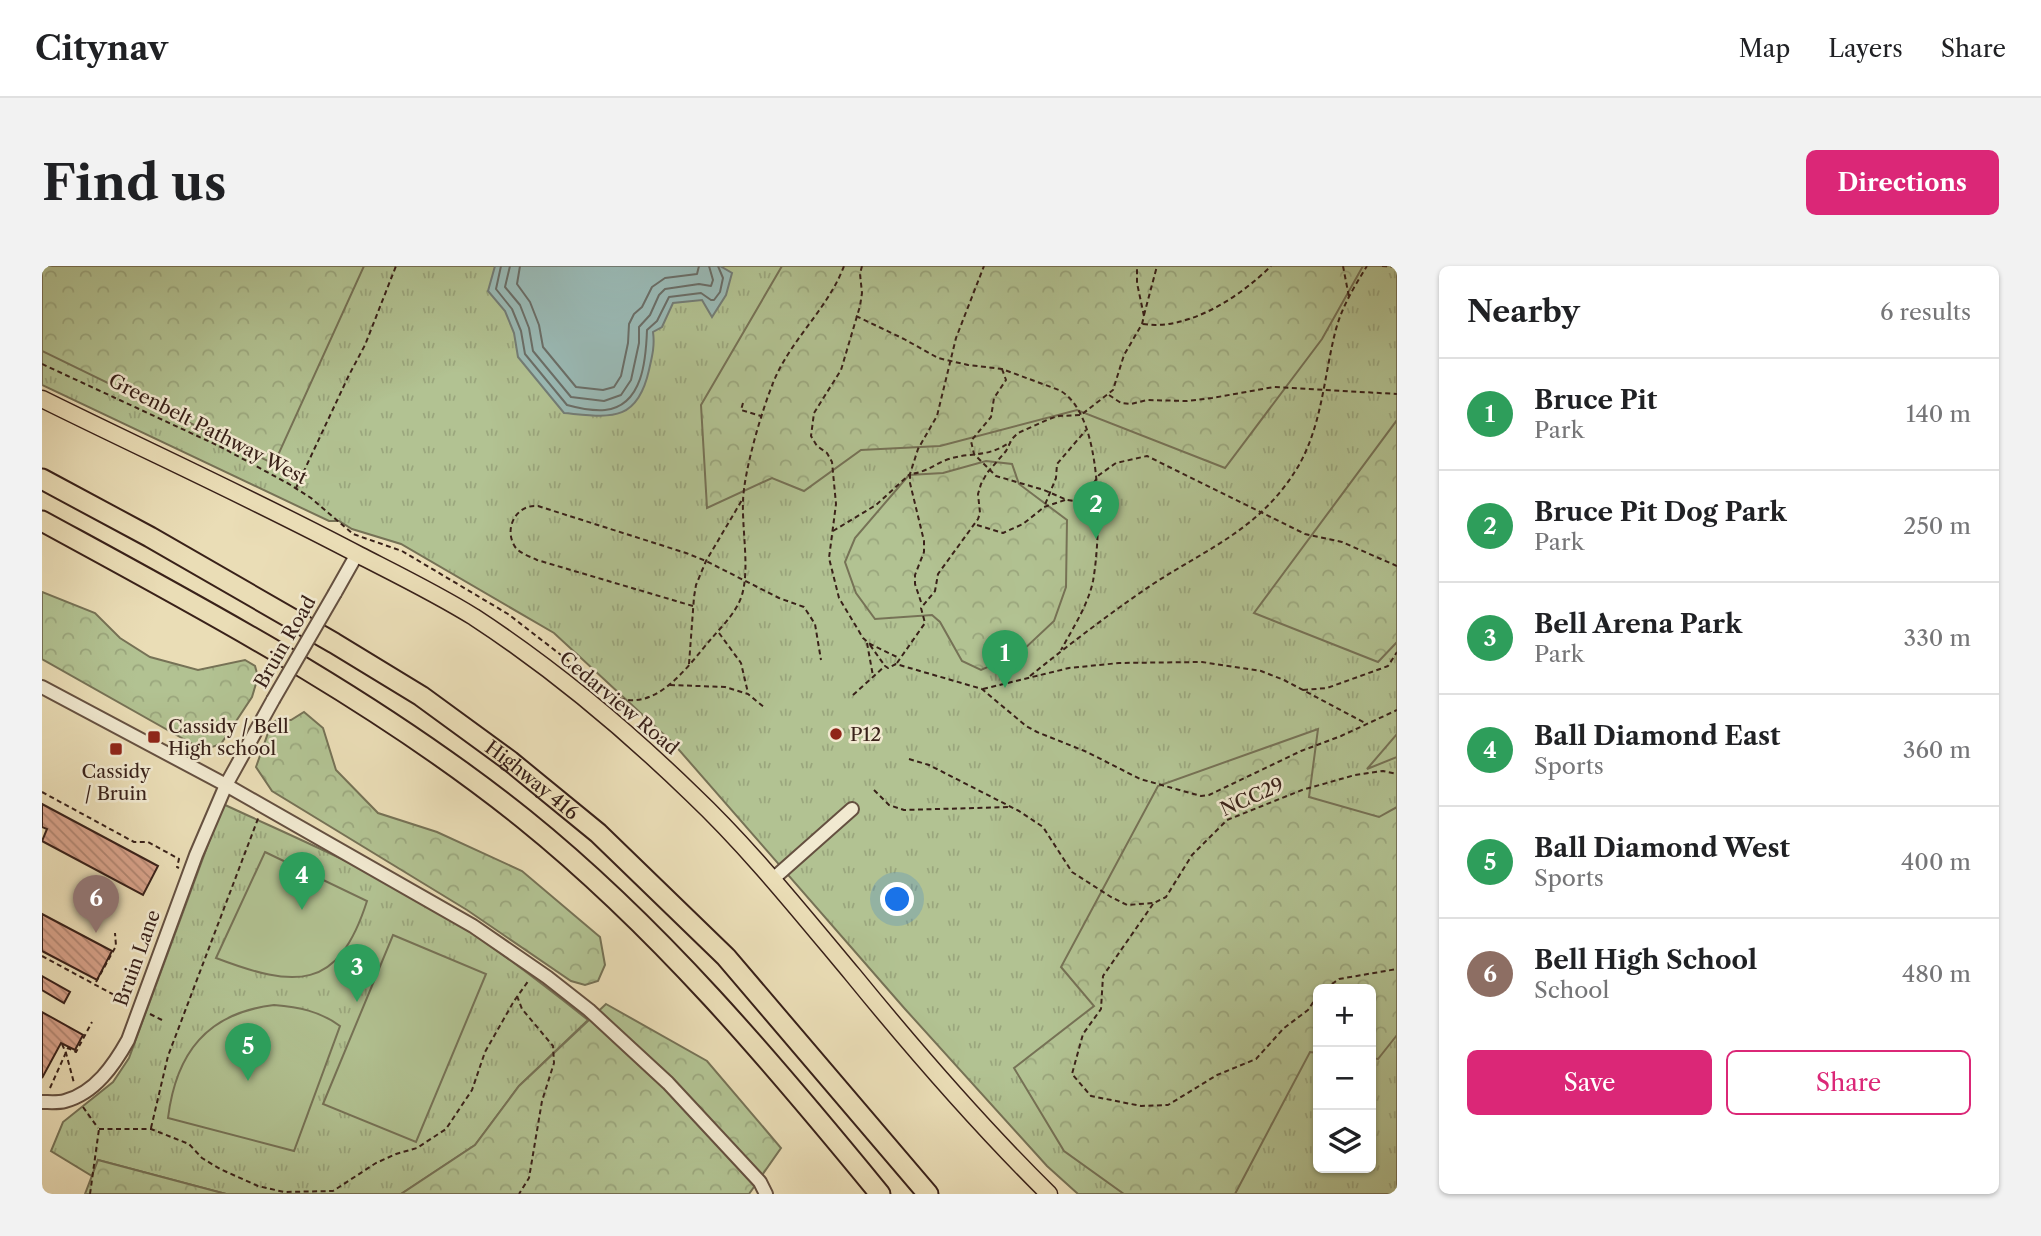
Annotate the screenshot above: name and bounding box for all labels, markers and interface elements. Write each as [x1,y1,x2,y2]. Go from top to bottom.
text: Citynav [35,28,168,69]
text: Map [1739,34,1790,63]
text: Layers [1828,34,1903,63]
text: Share [1941,34,2006,63]
button: Directions [1806,150,1999,215]
text: Find us [42,152,226,213]
text: Nearby [1467,293,1580,330]
text: 6 results [1880,298,1971,326]
street label: Greenbelt Pathway West [105,369,311,489]
text: Bruce Pit [1534,384,1657,416]
text: 1 [1485,400,1495,428]
text: 140 m [1906,400,1971,428]
text: Park [1534,416,1584,444]
pin: 2 [1073,481,1119,539]
text: Bruce Pit Dog Park [1534,496,1787,528]
text: 2 [1483,512,1497,540]
text: 250 m [1903,512,1971,540]
text: Park [1534,528,1584,556]
street label: Bruin Road [249,591,321,692]
text: Bell Arena Park [1534,608,1742,640]
text: 3 [1484,624,1497,652]
text: 330 m [1904,624,1971,652]
pin: 1 [982,630,1028,688]
text: Park [1534,640,1584,668]
street label: Cedarview Road [555,646,684,760]
place label: Cassidy / Bell High school [168,715,289,760]
text: Ball Diamond East [1534,720,1780,752]
place label: P12 [850,723,882,746]
marker: P12 [828,726,844,742]
marker: Cassidy / Bell High school [146,729,162,745]
street label: Highway 416 [481,735,584,824]
text: 4 [1483,736,1497,764]
text: 360 m [1903,736,1971,764]
marker: Cassidy / Bruin [108,741,124,757]
text: Sports [1534,752,1604,780]
place label: Cassidy / Bruin [82,760,151,805]
street label: NCC29 [1217,773,1287,821]
text: Ball Diamond West [1534,832,1790,864]
text: 5 [1484,848,1496,876]
text: 400 m [1901,848,1971,876]
pin: 4 [279,852,325,910]
text: Sports [1534,864,1604,892]
pin: 6 [73,875,119,933]
your location [880,882,914,916]
street label: Bruin Lane [109,907,165,1009]
pin: 3 [334,944,380,1002]
text: Bell High School [1534,944,1757,976]
text: 6 [1483,960,1497,988]
text: 480 m [1902,960,1971,988]
text: School [1534,976,1609,1004]
map controls [1313,984,1376,1173]
button: + [1313,984,1376,1047]
pin: 5 [225,1023,271,1081]
button: − [1313,1047,1376,1110]
button: Save [1467,1050,1712,1115]
button: Share [1726,1050,1971,1115]
button: layers [1313,1110,1376,1173]

